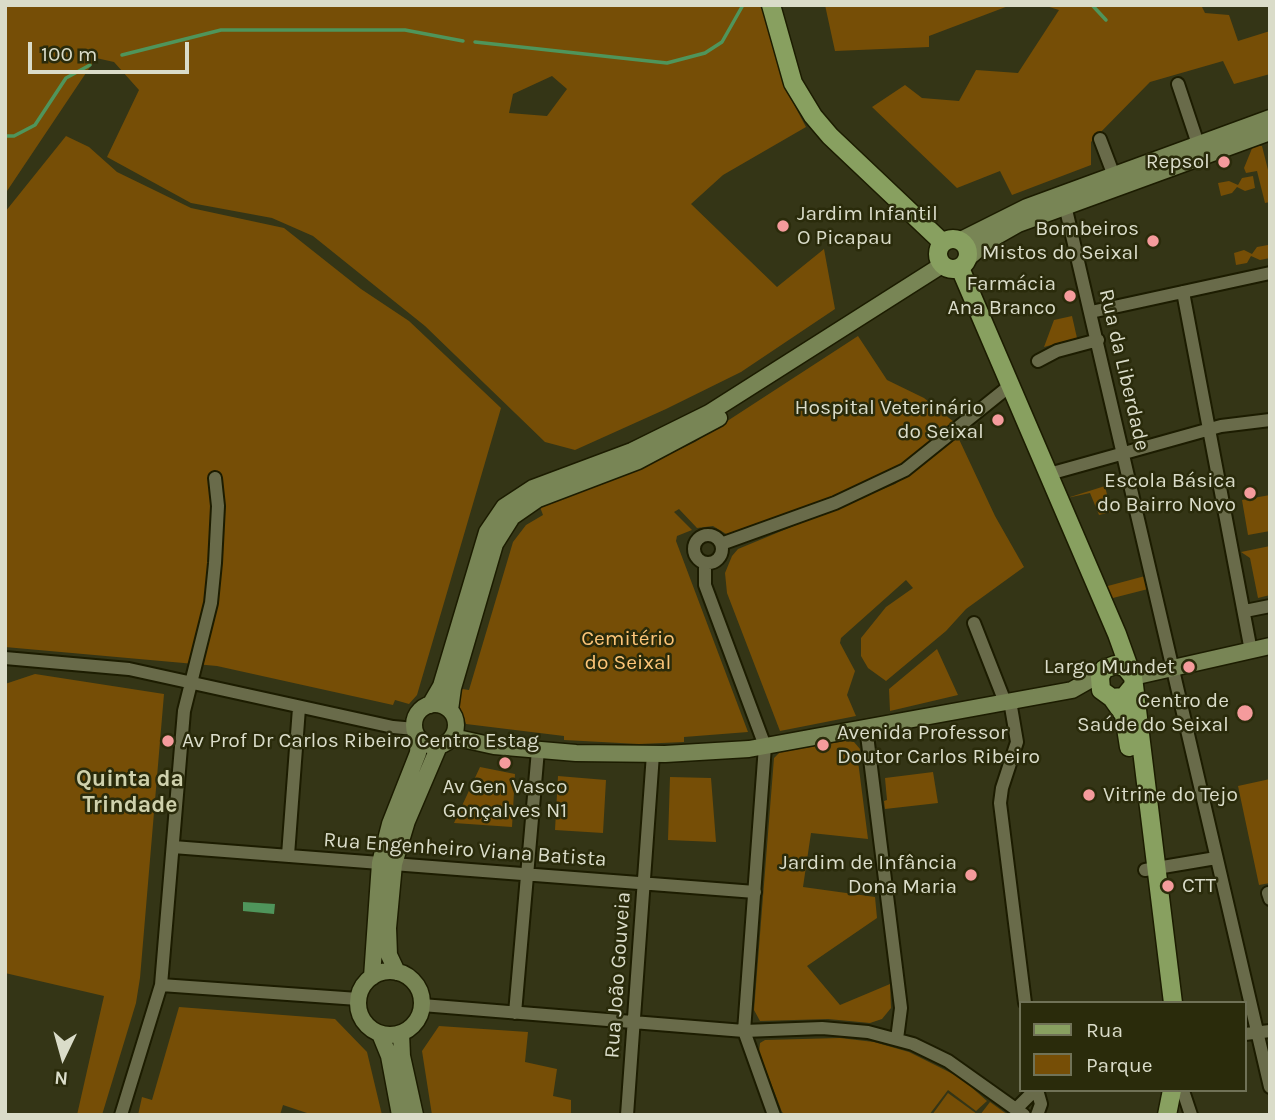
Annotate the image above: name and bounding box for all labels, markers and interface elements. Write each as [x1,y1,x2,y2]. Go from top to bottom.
scale bar [32,28,192,72]
text: 100 m [41,42,98,66]
place label: Repsol [1146,149,1210,175]
marker: Repsol [1216,154,1232,170]
place label: Jardim Infantil O Picapau [797,201,938,251]
place label: Bombeiros Mistos do Seixal [982,216,1139,266]
marker: Jardim Infantil O Picapau [775,218,791,234]
marker: Bombeiros Mistos do Seixal [1145,233,1161,249]
place label: Farmácia Ana Branco [948,271,1056,321]
street label: Rua da Liberdade [1093,287,1155,453]
marker: Farmácia Ana Branco [1062,288,1078,304]
place label: Hospital Veterinário do Seixal [795,395,984,445]
marker: Hospital Veterinário do Seixal [990,412,1006,428]
place label: Escola Básica do Bairro Novo [1097,468,1236,518]
marker: Escola Básica do Bairro Novo [1242,485,1258,501]
park label: Cemitério do Seixal [581,626,675,676]
place label: Largo Mundet [1044,654,1175,680]
marker: Largo Mundet [1181,659,1197,675]
place label: Centro de Saúde do Seixal [1077,688,1229,738]
marker: Centro de Saúde do Seixal [1235,703,1255,723]
place label: Avenida Professor Doutor Carlos Ribeiro [837,720,1040,770]
place label: Av Prof Dr Carlos Ribeiro Centro Estag [182,728,539,754]
marker: Av Prof Dr Carlos Ribeiro Centro Estag [160,733,176,749]
marker: Avenida Professor Doutor Carlos Ribeiro [815,737,831,753]
marker: Av Gen Vasco Gonçalves N1 [497,755,513,771]
district label: Quinta da Trindade [76,765,184,819]
place label: Av Gen Vasco Gonçalves N1 [442,774,568,824]
place label: Vitrine do Tejo [1103,782,1238,808]
marker: Vitrine do Tejo [1081,787,1097,803]
street label: Rua Engenheiro Viana Batista [323,828,607,872]
place label: Jardim de Infância Dona Maria [779,850,957,900]
marker: Jardim de Infância Dona Maria [963,867,979,883]
place label: CTT [1182,873,1216,899]
marker: CTT [1160,878,1176,894]
street label: Rua João Gouveia [600,891,636,1059]
legend [1020,1001,1247,1092]
text: Rua [1086,1018,1123,1042]
north arrow [28,1022,98,1092]
text: Parque [1086,1053,1153,1077]
text: N [53,1066,69,1089]

